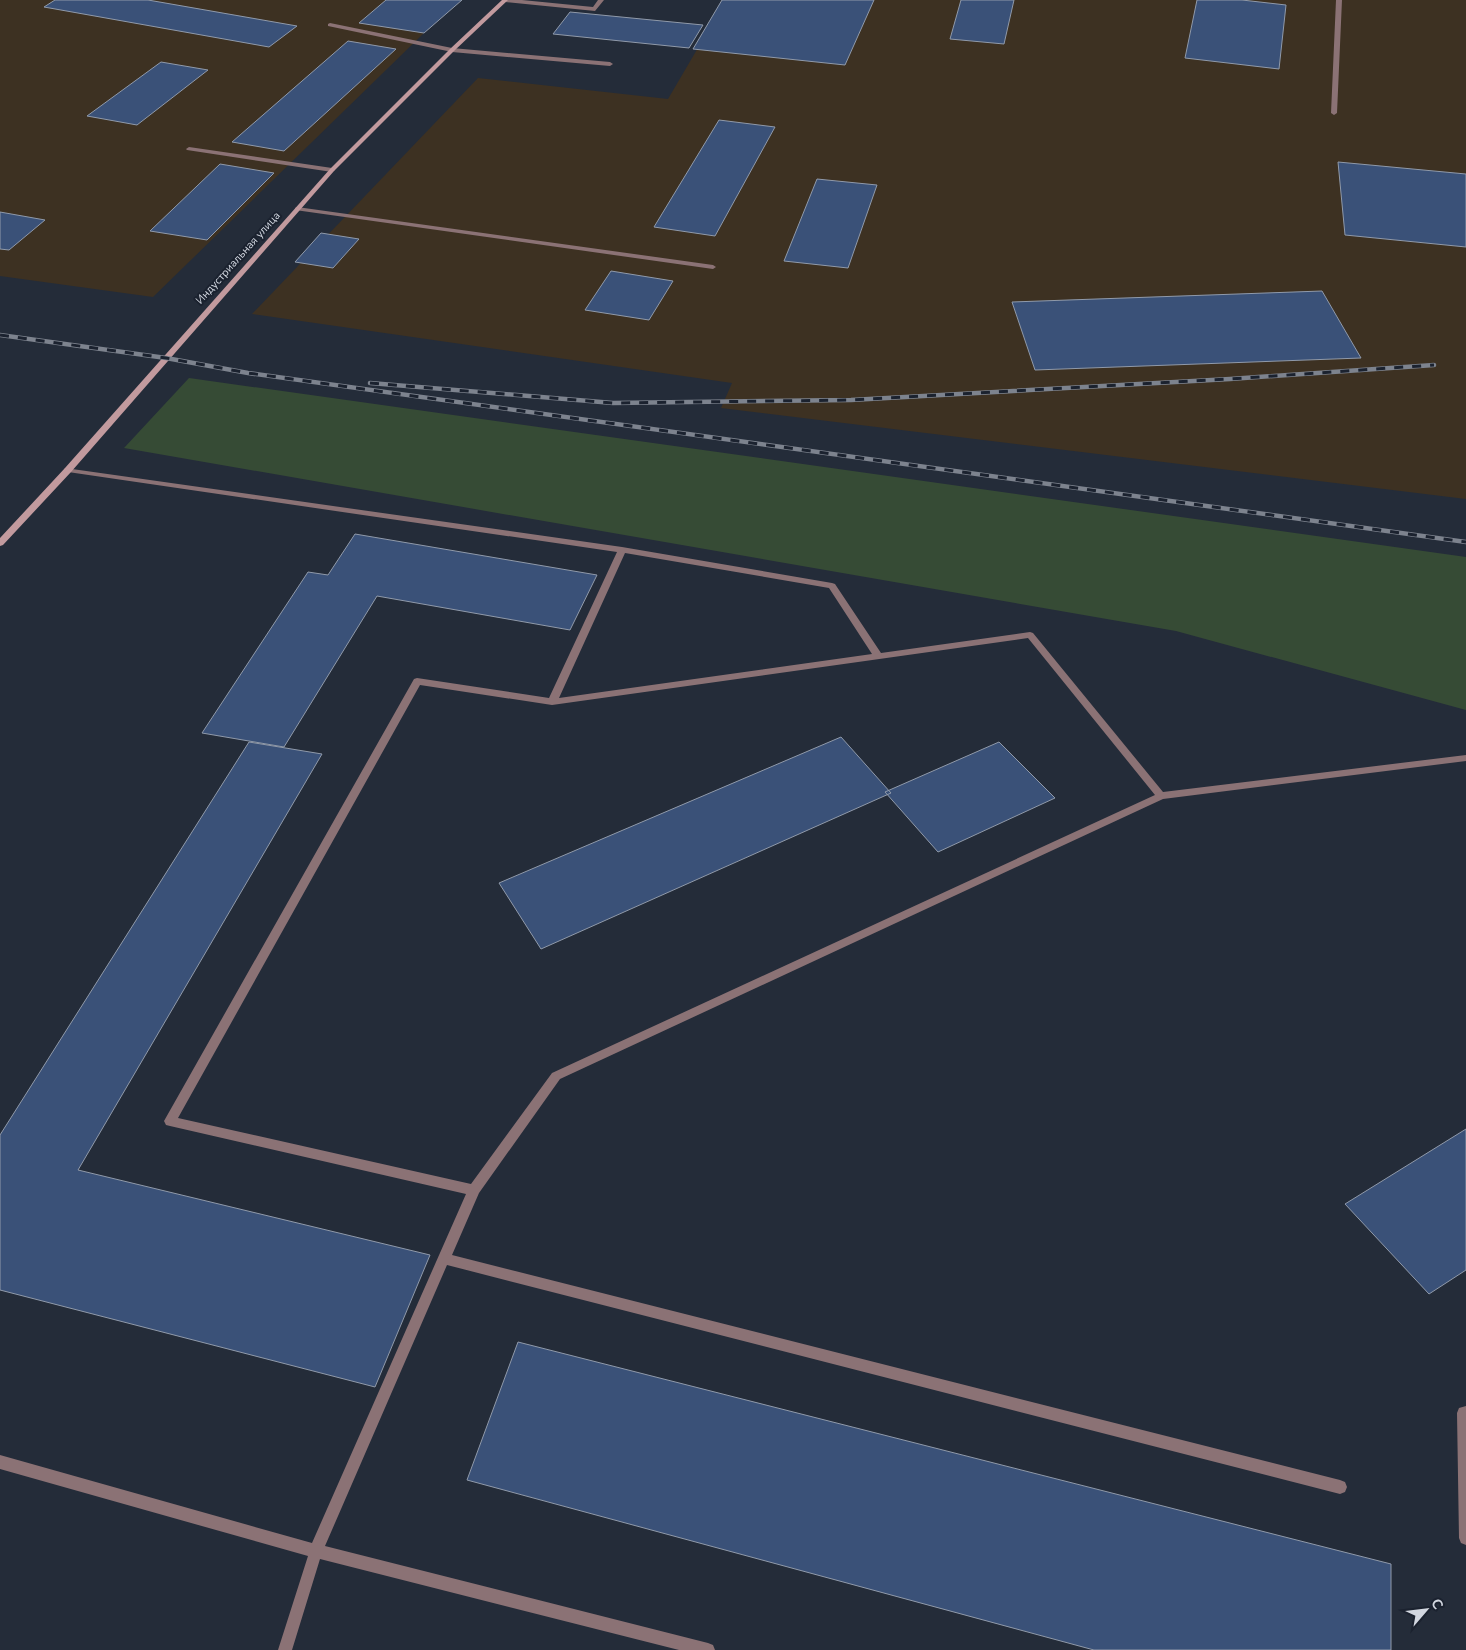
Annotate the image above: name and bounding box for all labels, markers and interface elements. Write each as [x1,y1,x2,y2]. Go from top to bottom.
street label: Индустриальная улица [192,208,284,308]
north arrow [1401,1585,1451,1635]
text: С [1426,1595,1448,1613]

